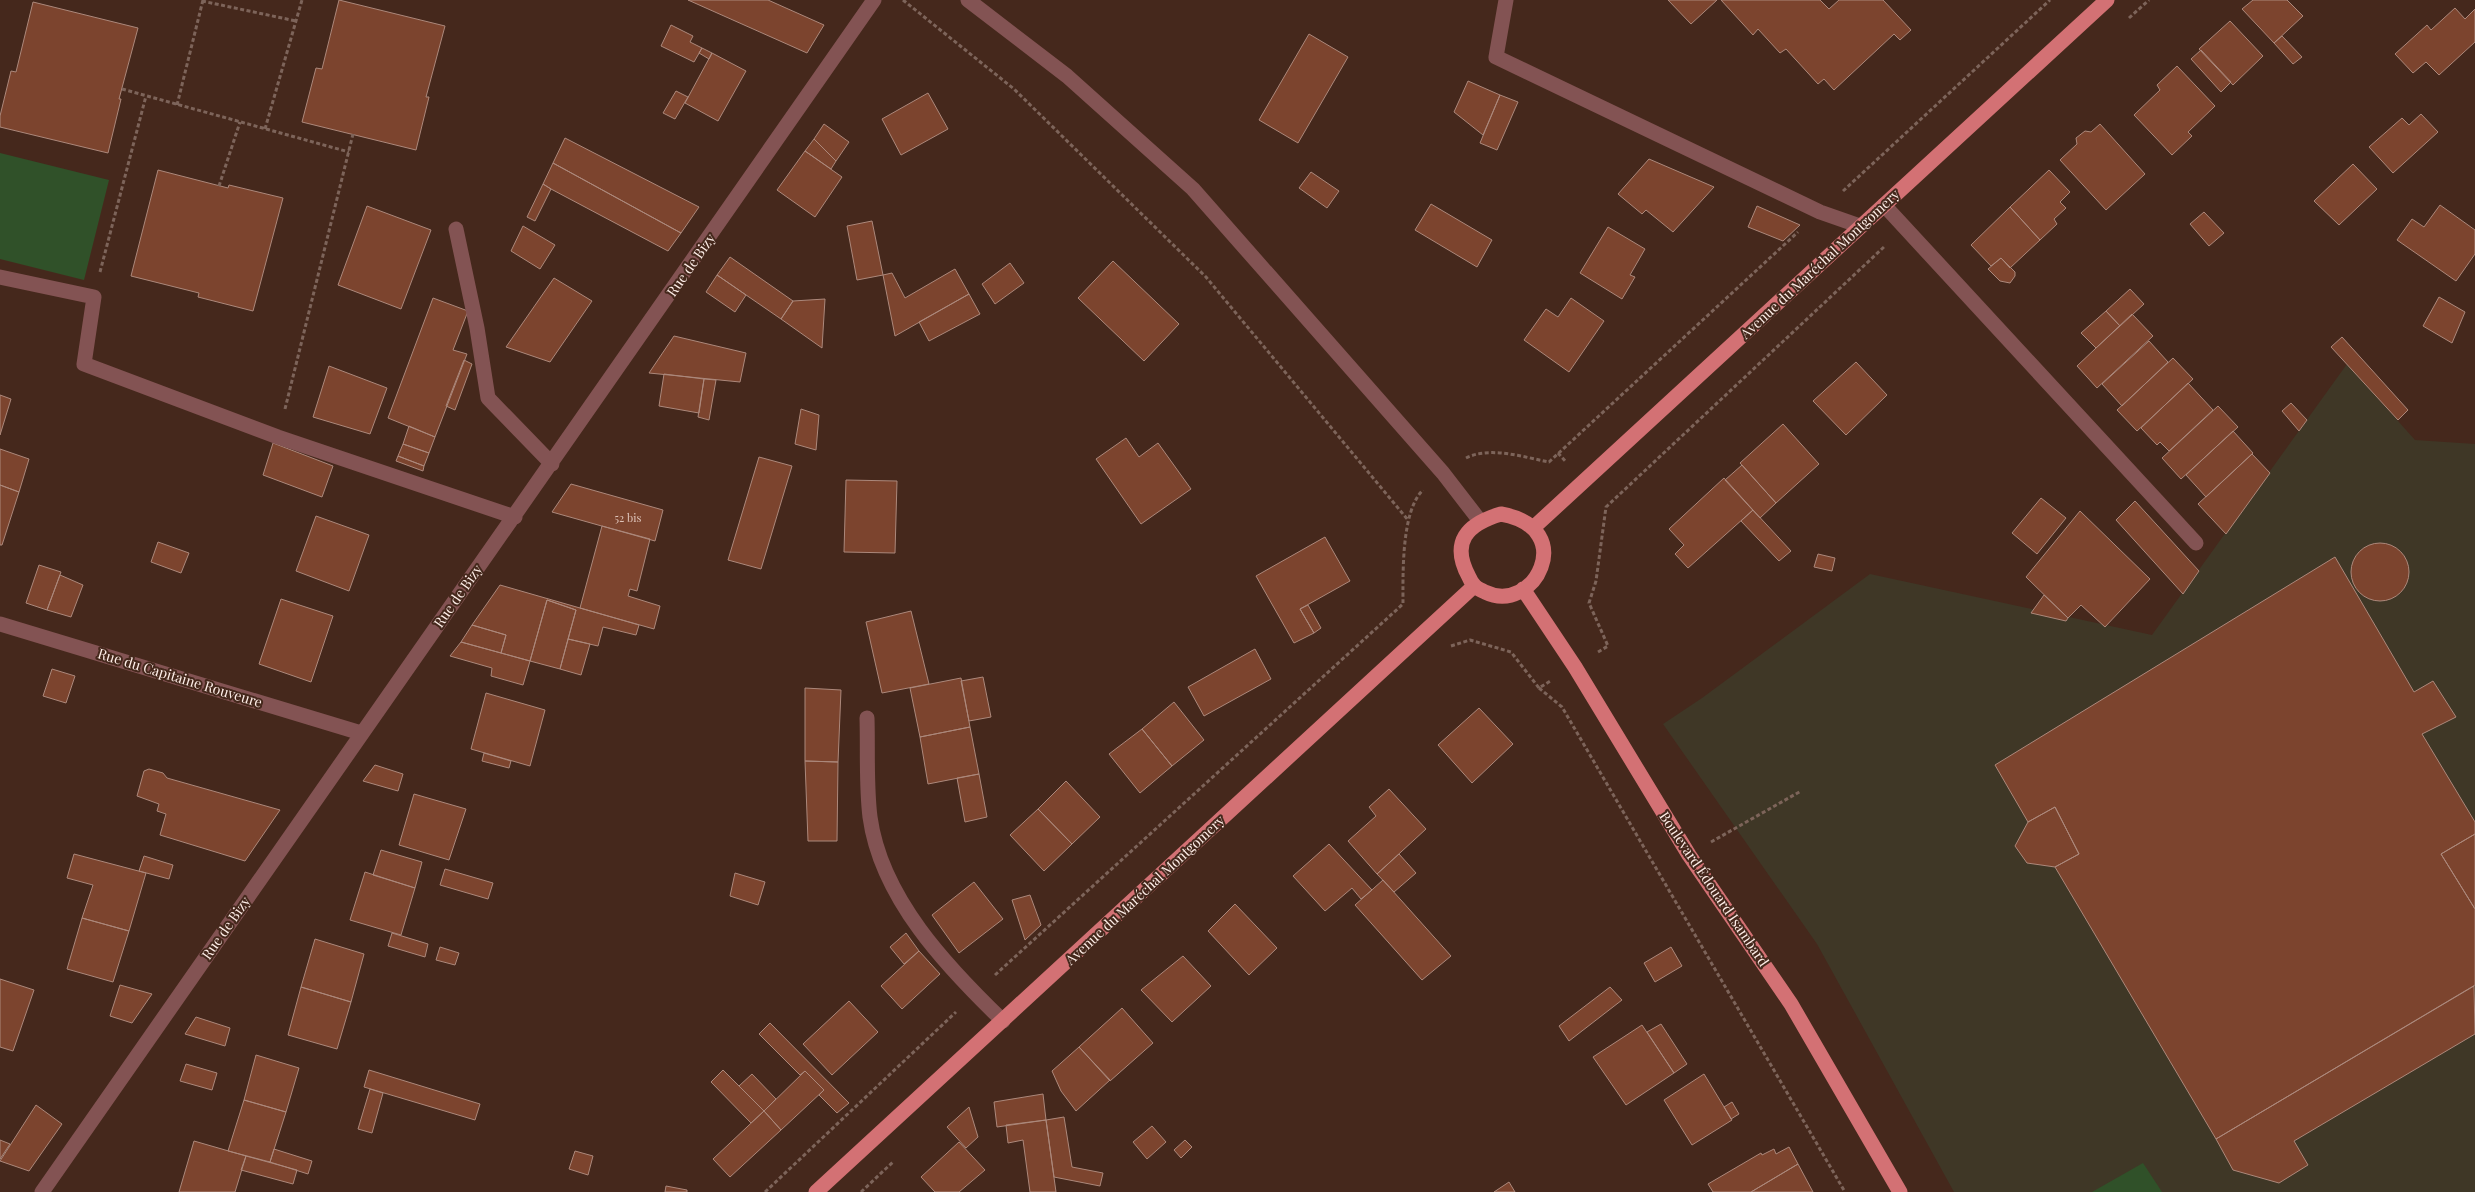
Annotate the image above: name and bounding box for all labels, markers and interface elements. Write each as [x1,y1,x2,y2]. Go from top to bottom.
street label: Avenue du Maréchal Montgomery [1735,185,1903,343]
street label: Rue de Bizy [662,229,719,300]
house number: 52 bis [615,510,642,525]
street label: Rue de Bizy [429,560,486,631]
street label: Rue du Capitaine Rouveure [96,643,265,712]
street label: Boulevard Édouard Isambard [1655,808,1773,970]
street label: Avenue du Maréchal Montgomery [1060,811,1228,969]
street label: Rue de Bizy [197,892,254,963]

